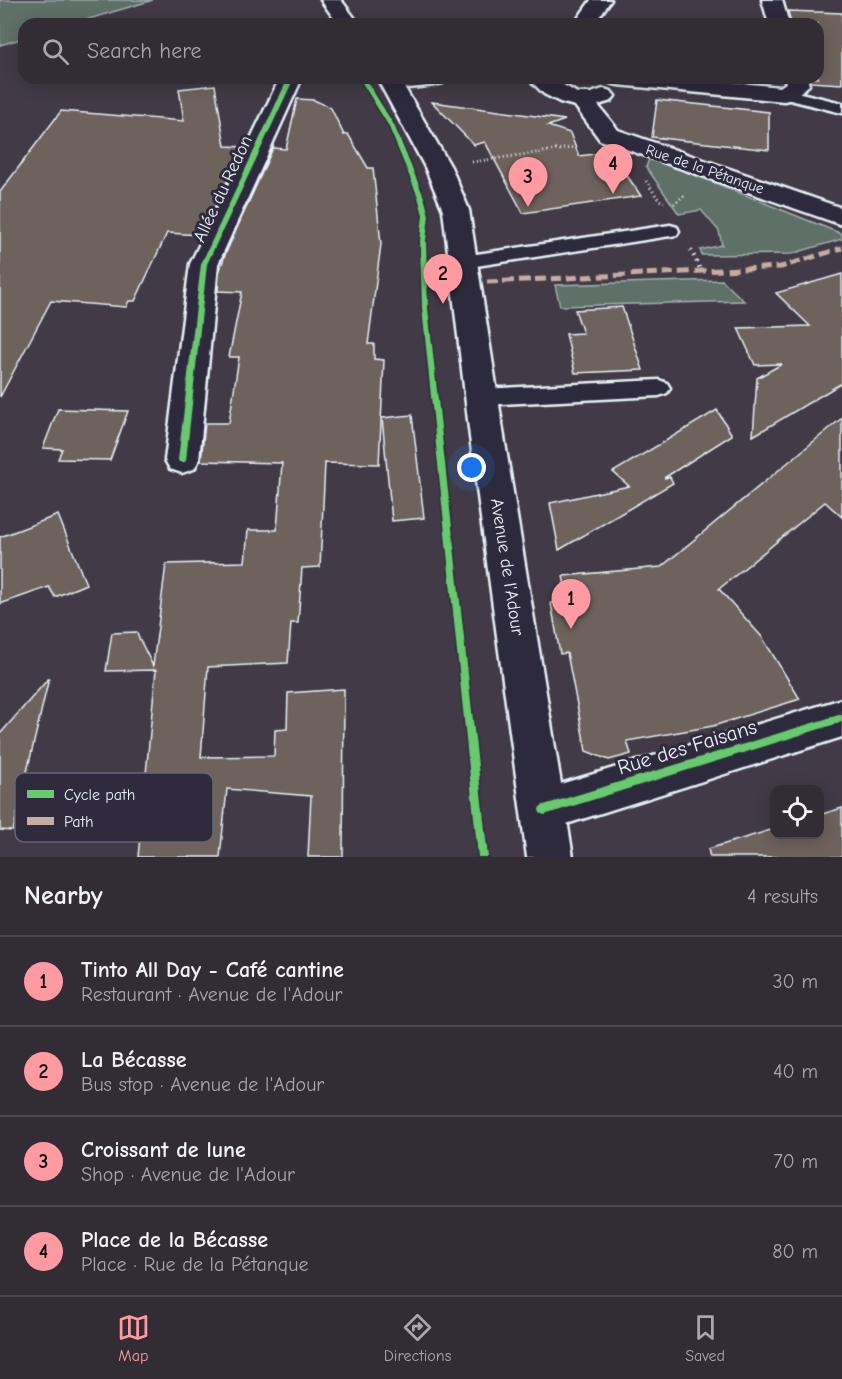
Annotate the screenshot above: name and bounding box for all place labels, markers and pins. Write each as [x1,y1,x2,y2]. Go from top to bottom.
pin: 4 [594,144,632,194]
pin: 3 [508,158,548,207]
pin: 2 [424,254,462,304]
pin: 1 [552,580,590,629]

